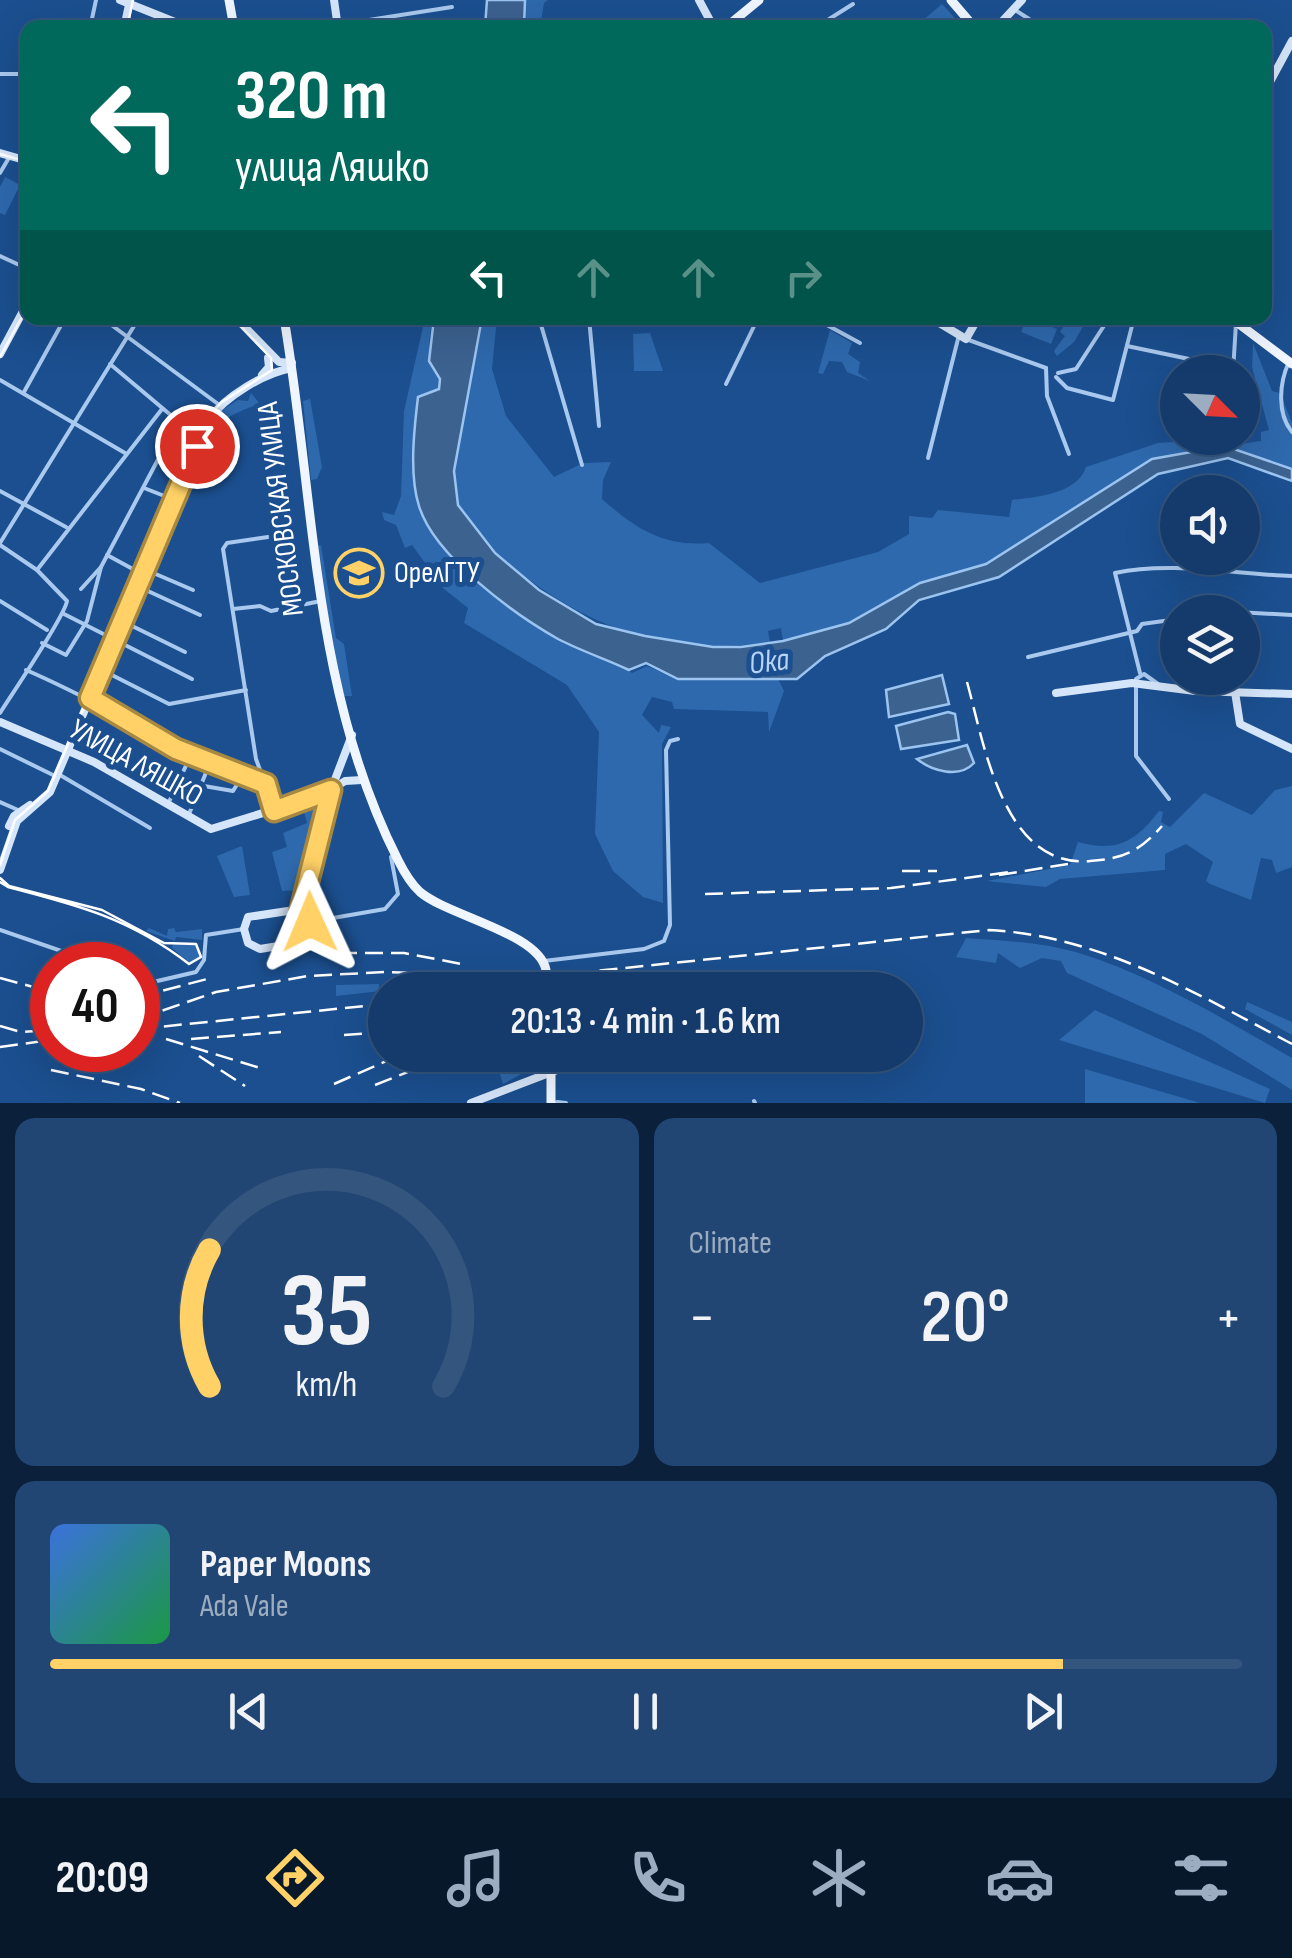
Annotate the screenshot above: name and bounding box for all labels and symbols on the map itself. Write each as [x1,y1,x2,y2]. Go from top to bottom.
north arrow [1160,355,1260,455]
street label: МОСКОВСКАЯ УЛИЦА [250,400,312,618]
pin [155,404,240,489]
school or university icon: ОрелГТУ [333,547,385,599]
place label: ОрелГТУ [394,555,480,591]
water label: Ока [747,640,791,684]
street label: УЛИЦА ЛЯШКО [63,712,209,814]
position arrow [258,870,362,974]
speed limit sign: 40 [30,942,160,1072]

